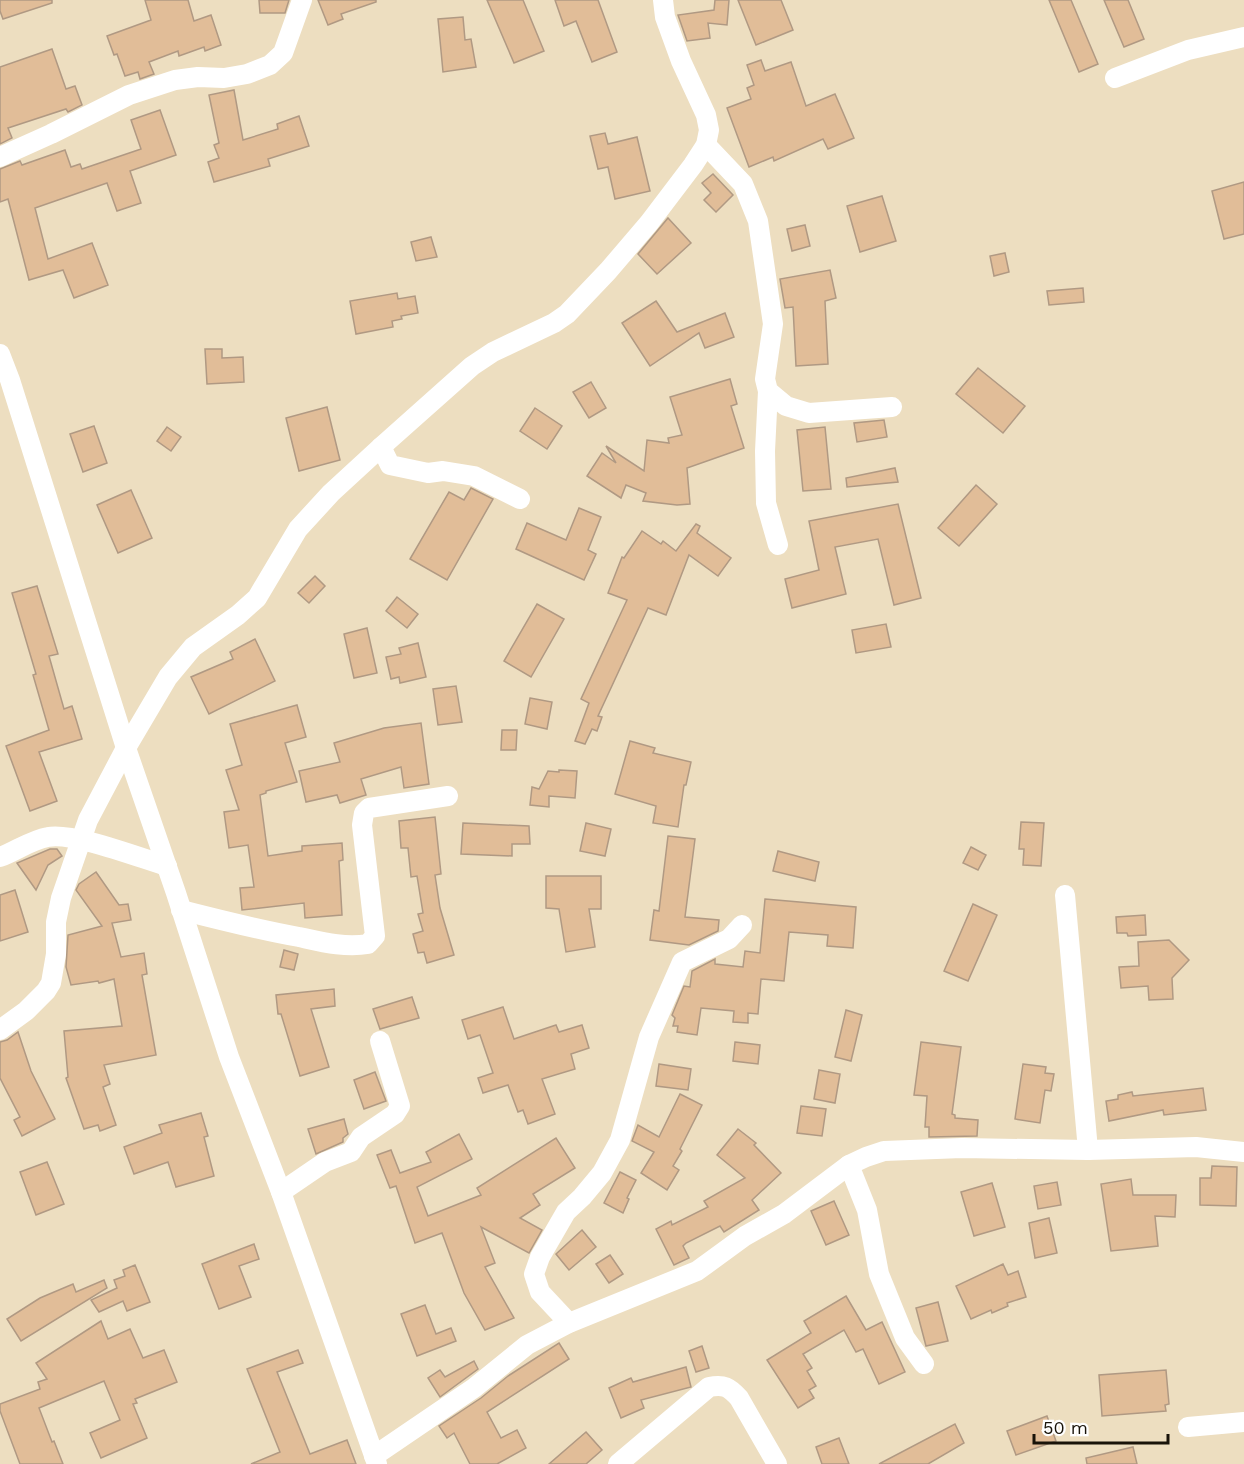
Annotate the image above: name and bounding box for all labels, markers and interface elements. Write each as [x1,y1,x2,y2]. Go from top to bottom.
scale bar [1034,1407,1168,1445]
text: 50 m [1043,1417,1088,1438]

